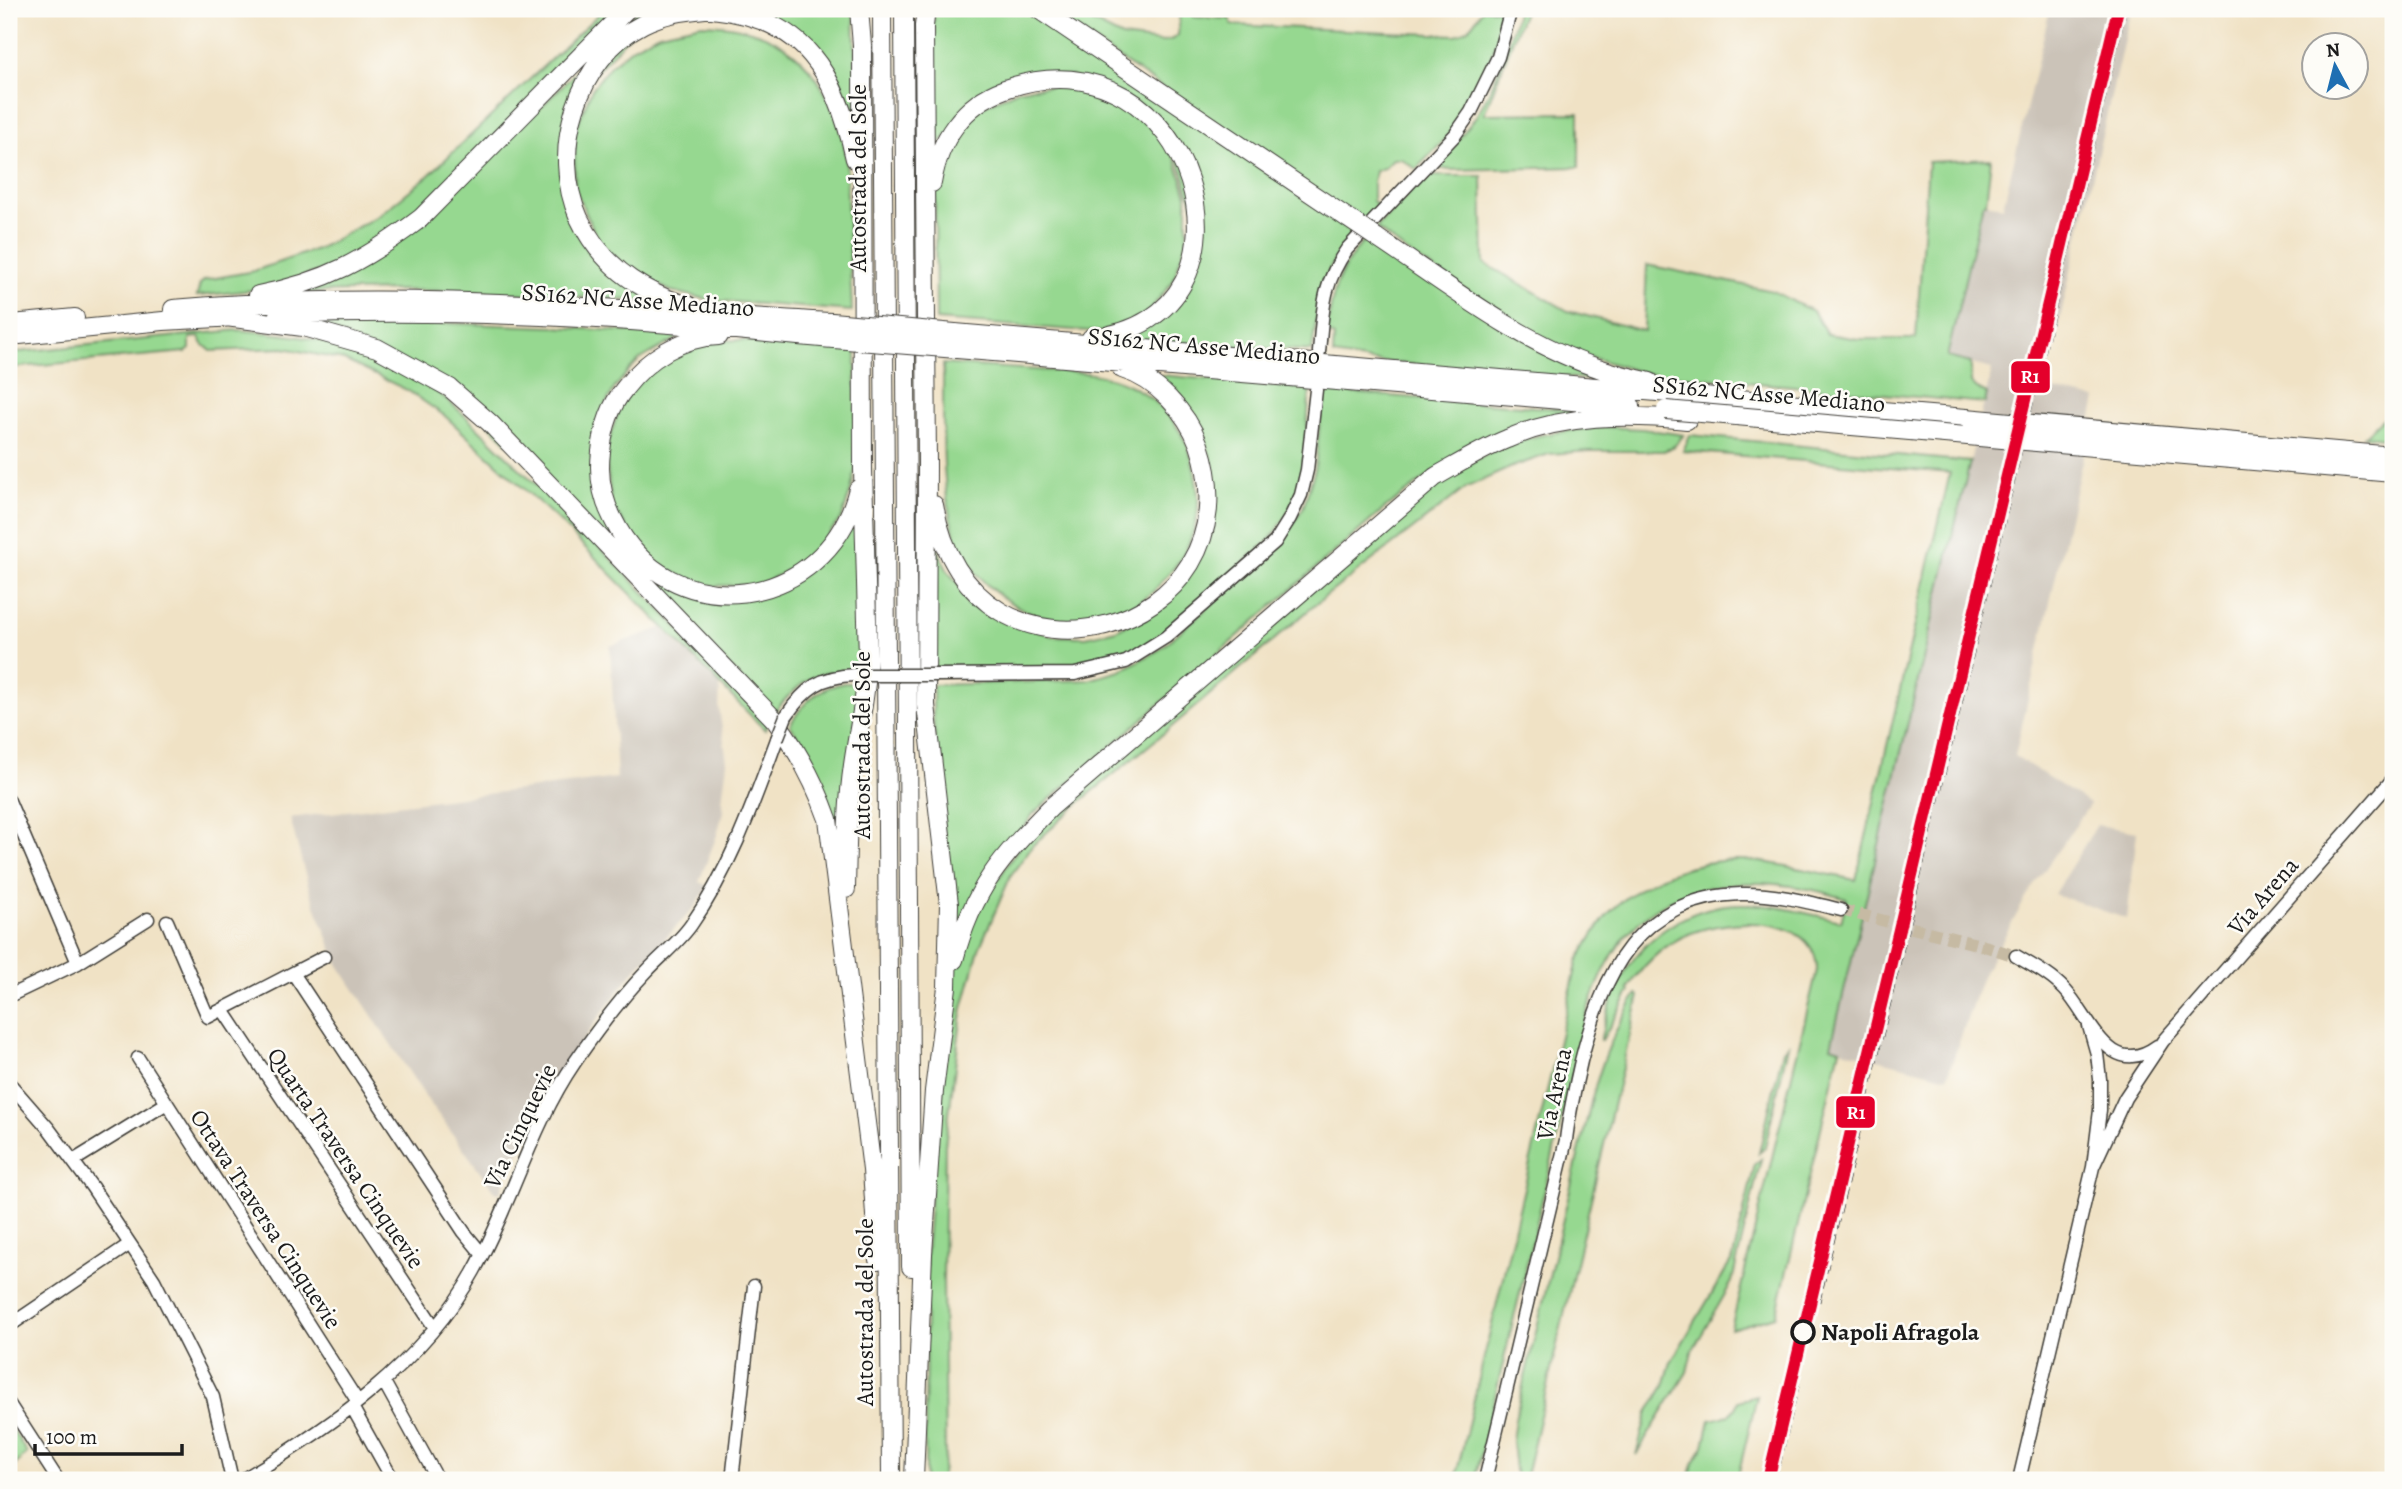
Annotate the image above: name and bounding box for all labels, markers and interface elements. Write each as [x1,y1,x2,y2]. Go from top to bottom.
north arrow [2300,32,2370,102]
text: N [2325,36,2342,64]
street label: Autostrada del Sole [842,84,874,273]
street label: SS162 NC Asse Mediano [521,276,756,324]
street label: SS162 NC Asse Mediano [1086,320,1322,372]
line badge: R1 [2010,360,2051,394]
text: R1 [2021,364,2040,390]
street label: SS162 NC Asse Mediano [1651,368,1887,420]
street label: Autostrada del Sole [846,651,878,840]
street label: Via Arena [2219,849,2306,943]
street label: Quarta Traversa Cinquevie [260,1041,432,1275]
street label: Via Arena [1528,1044,1580,1144]
street label: Via Cinquevie [476,1058,564,1195]
line badge: R1 [1835,1095,1876,1129]
text: R1 [1847,1100,1866,1126]
street label: Ottava Traversa Cinquevie [183,1103,349,1335]
street label: Autostrada del Sole [849,1218,881,1407]
place label: Napoli Afragola [1821,1316,1980,1348]
marker: Napoli Afragola [1791,1320,1815,1344]
scale bar [35,1412,182,1456]
text: 100 m [46,1423,97,1451]

